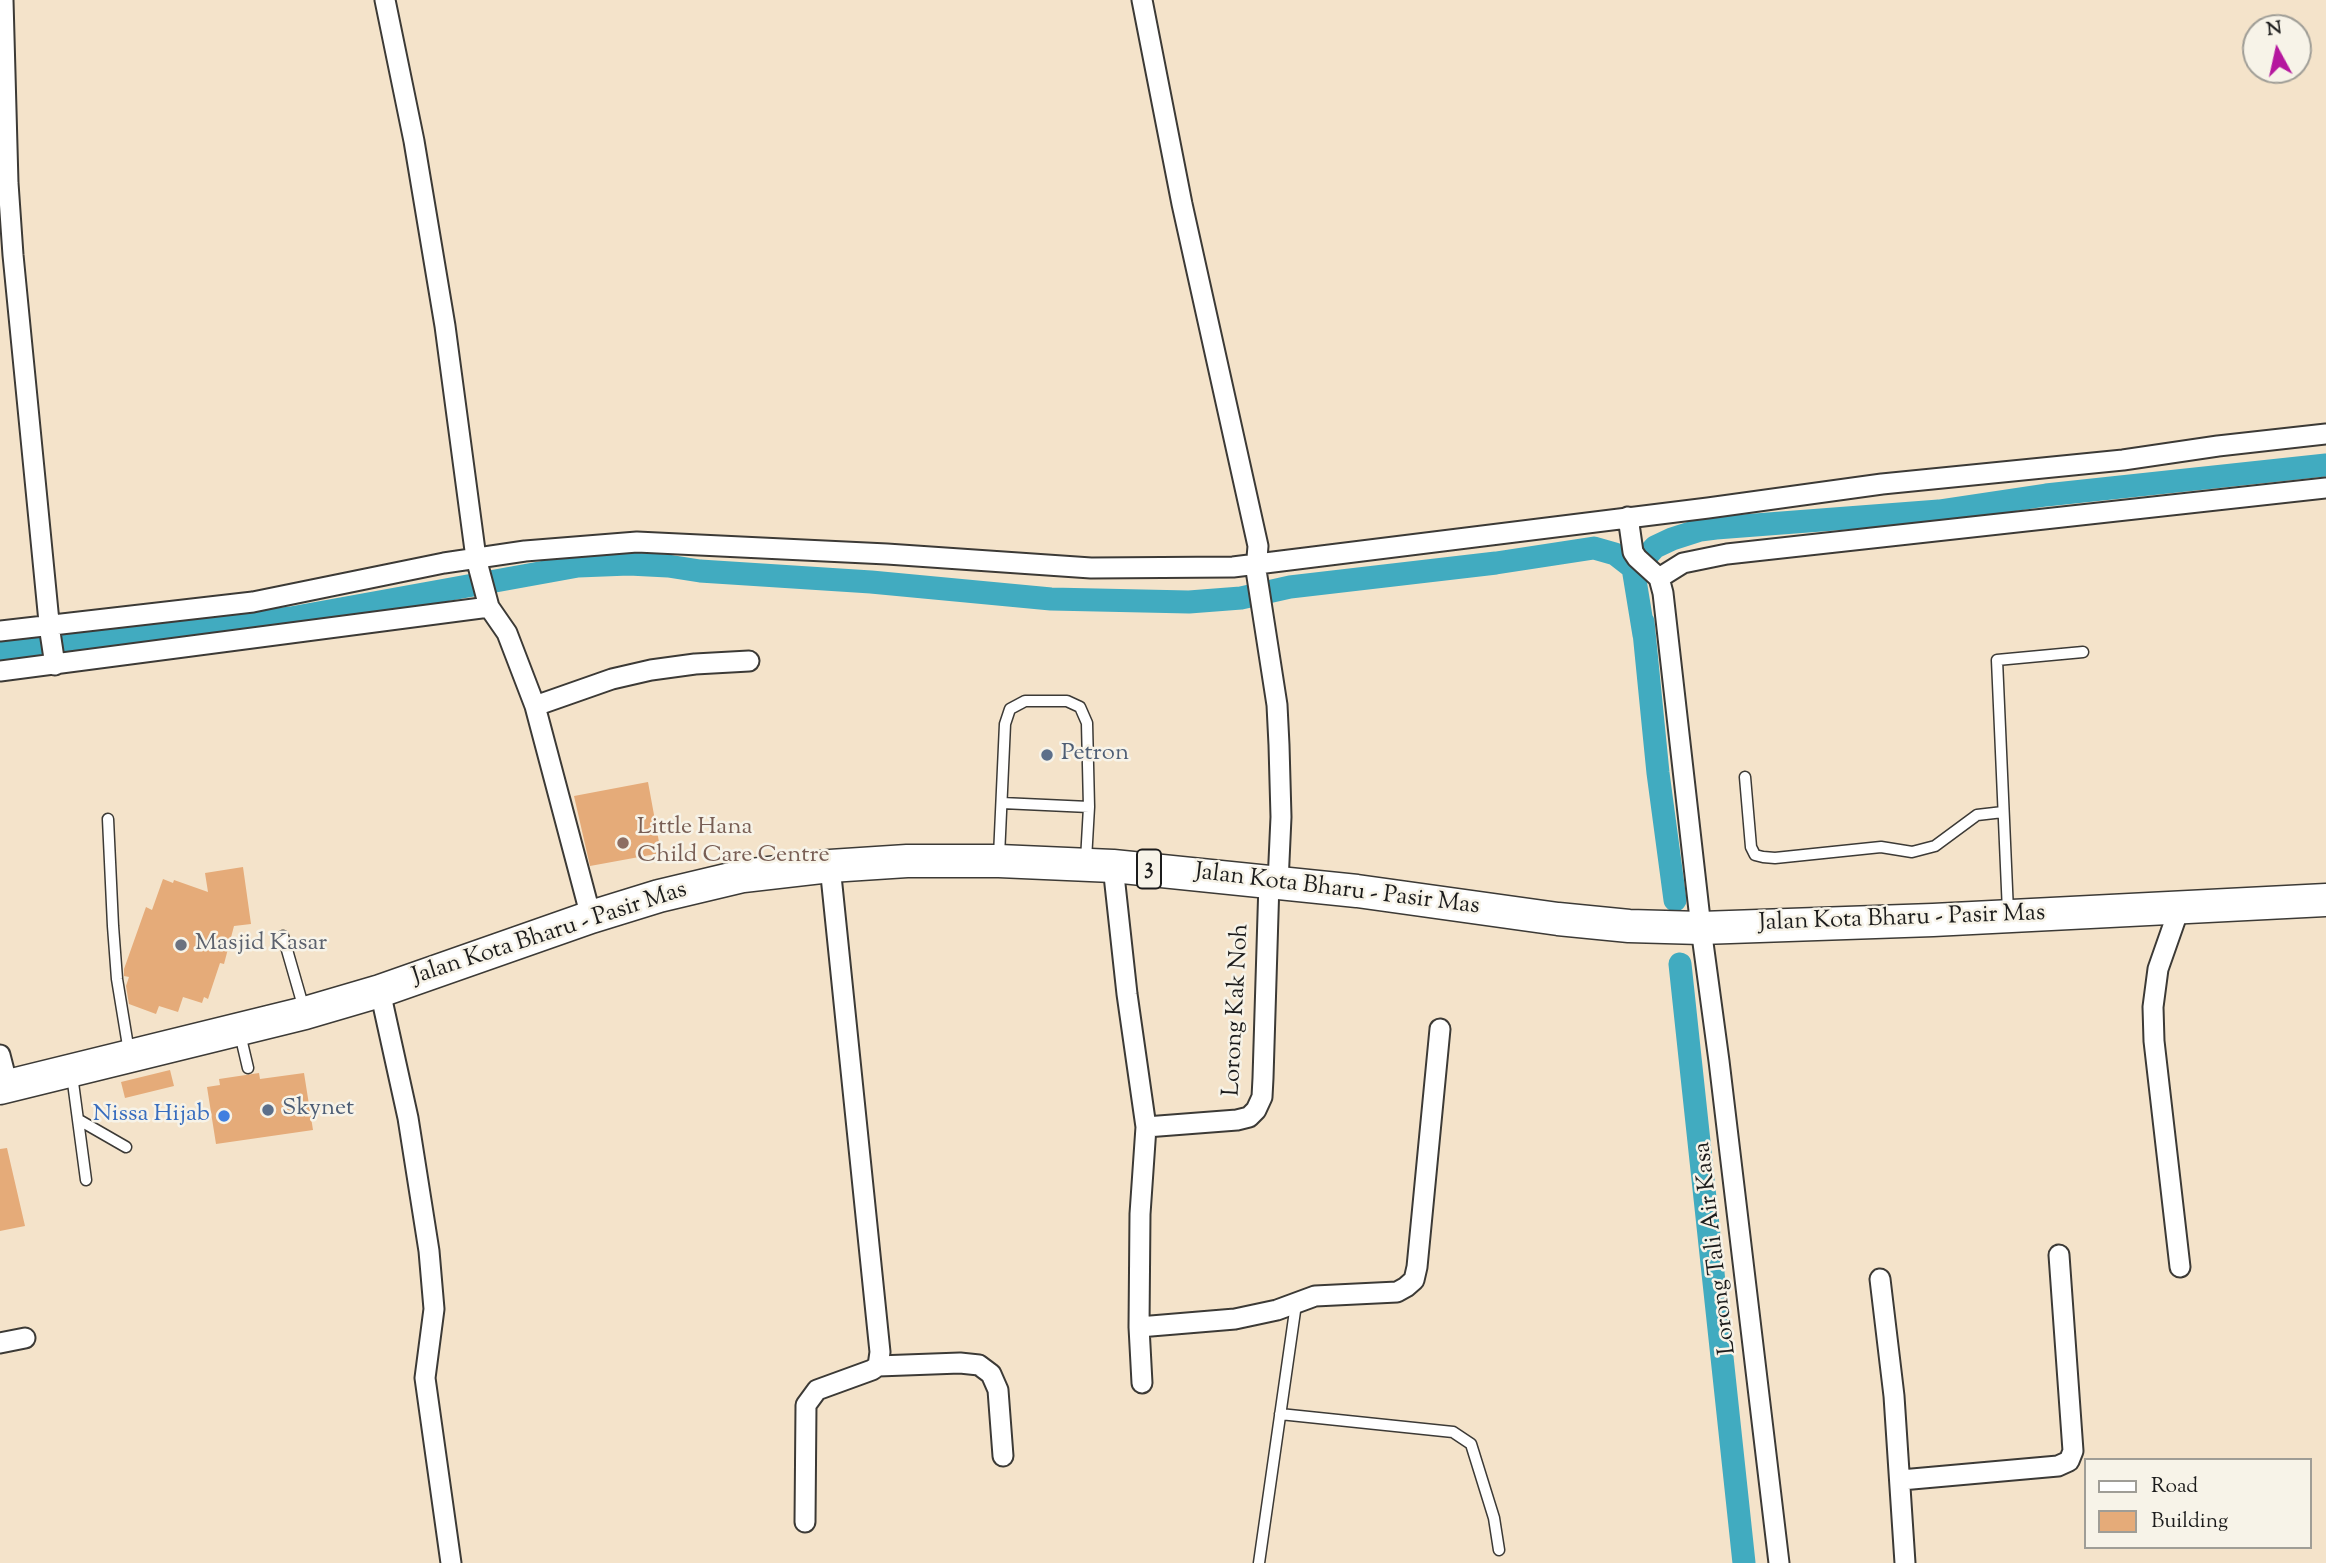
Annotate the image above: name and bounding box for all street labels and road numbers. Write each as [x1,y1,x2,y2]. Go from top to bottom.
road number: 3 [1137,849,1161,888]
street label: Jalan Kota Bharu - Pasir Mas [1193,859,1481,923]
street label: Jalan Kota Bharu - Pasir Mas [409,877,691,993]
street label: Jalan Kota Bharu - Pasir Mas [1758,901,2046,939]
street label: Lorong Kak Noh [1219,923,1257,1097]
street label: Lorong Tali Air Kasa [1690,1140,1744,1356]

